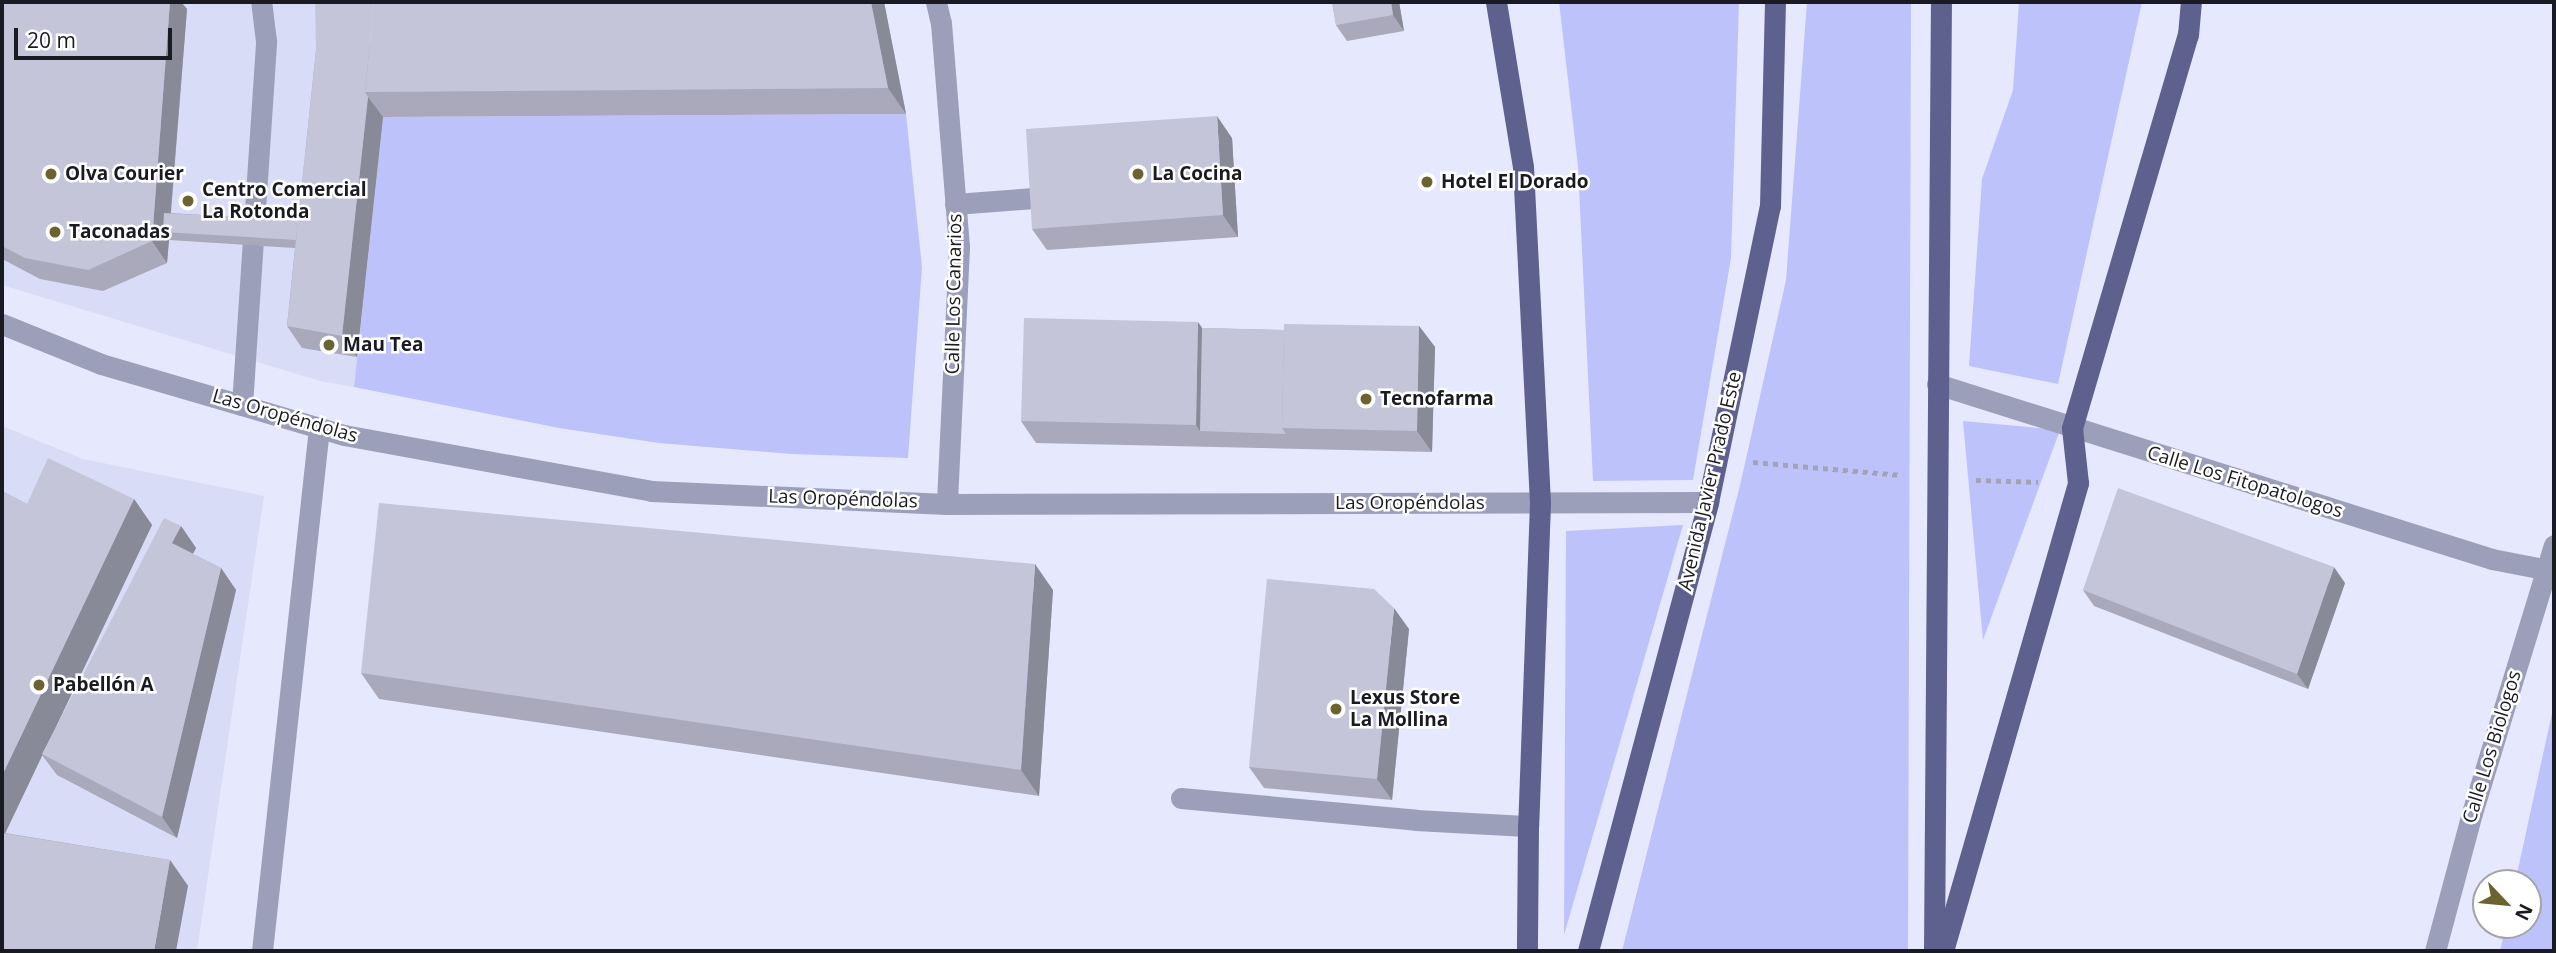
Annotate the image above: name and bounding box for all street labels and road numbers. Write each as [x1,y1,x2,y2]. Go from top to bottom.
street label: Calle Los Canarios [941,213,967,375]
street label: Avenida Javier Prado Este [1674,369,1746,593]
street label: Las Oropéndolas [210,384,360,448]
street label: Calle Los Fitopatologos [2144,441,2346,523]
street label: Las Oropéndolas [768,485,918,513]
street label: Las Oropéndolas [1335,492,1485,514]
street label: Calle Los Biologos [2458,668,2526,826]

